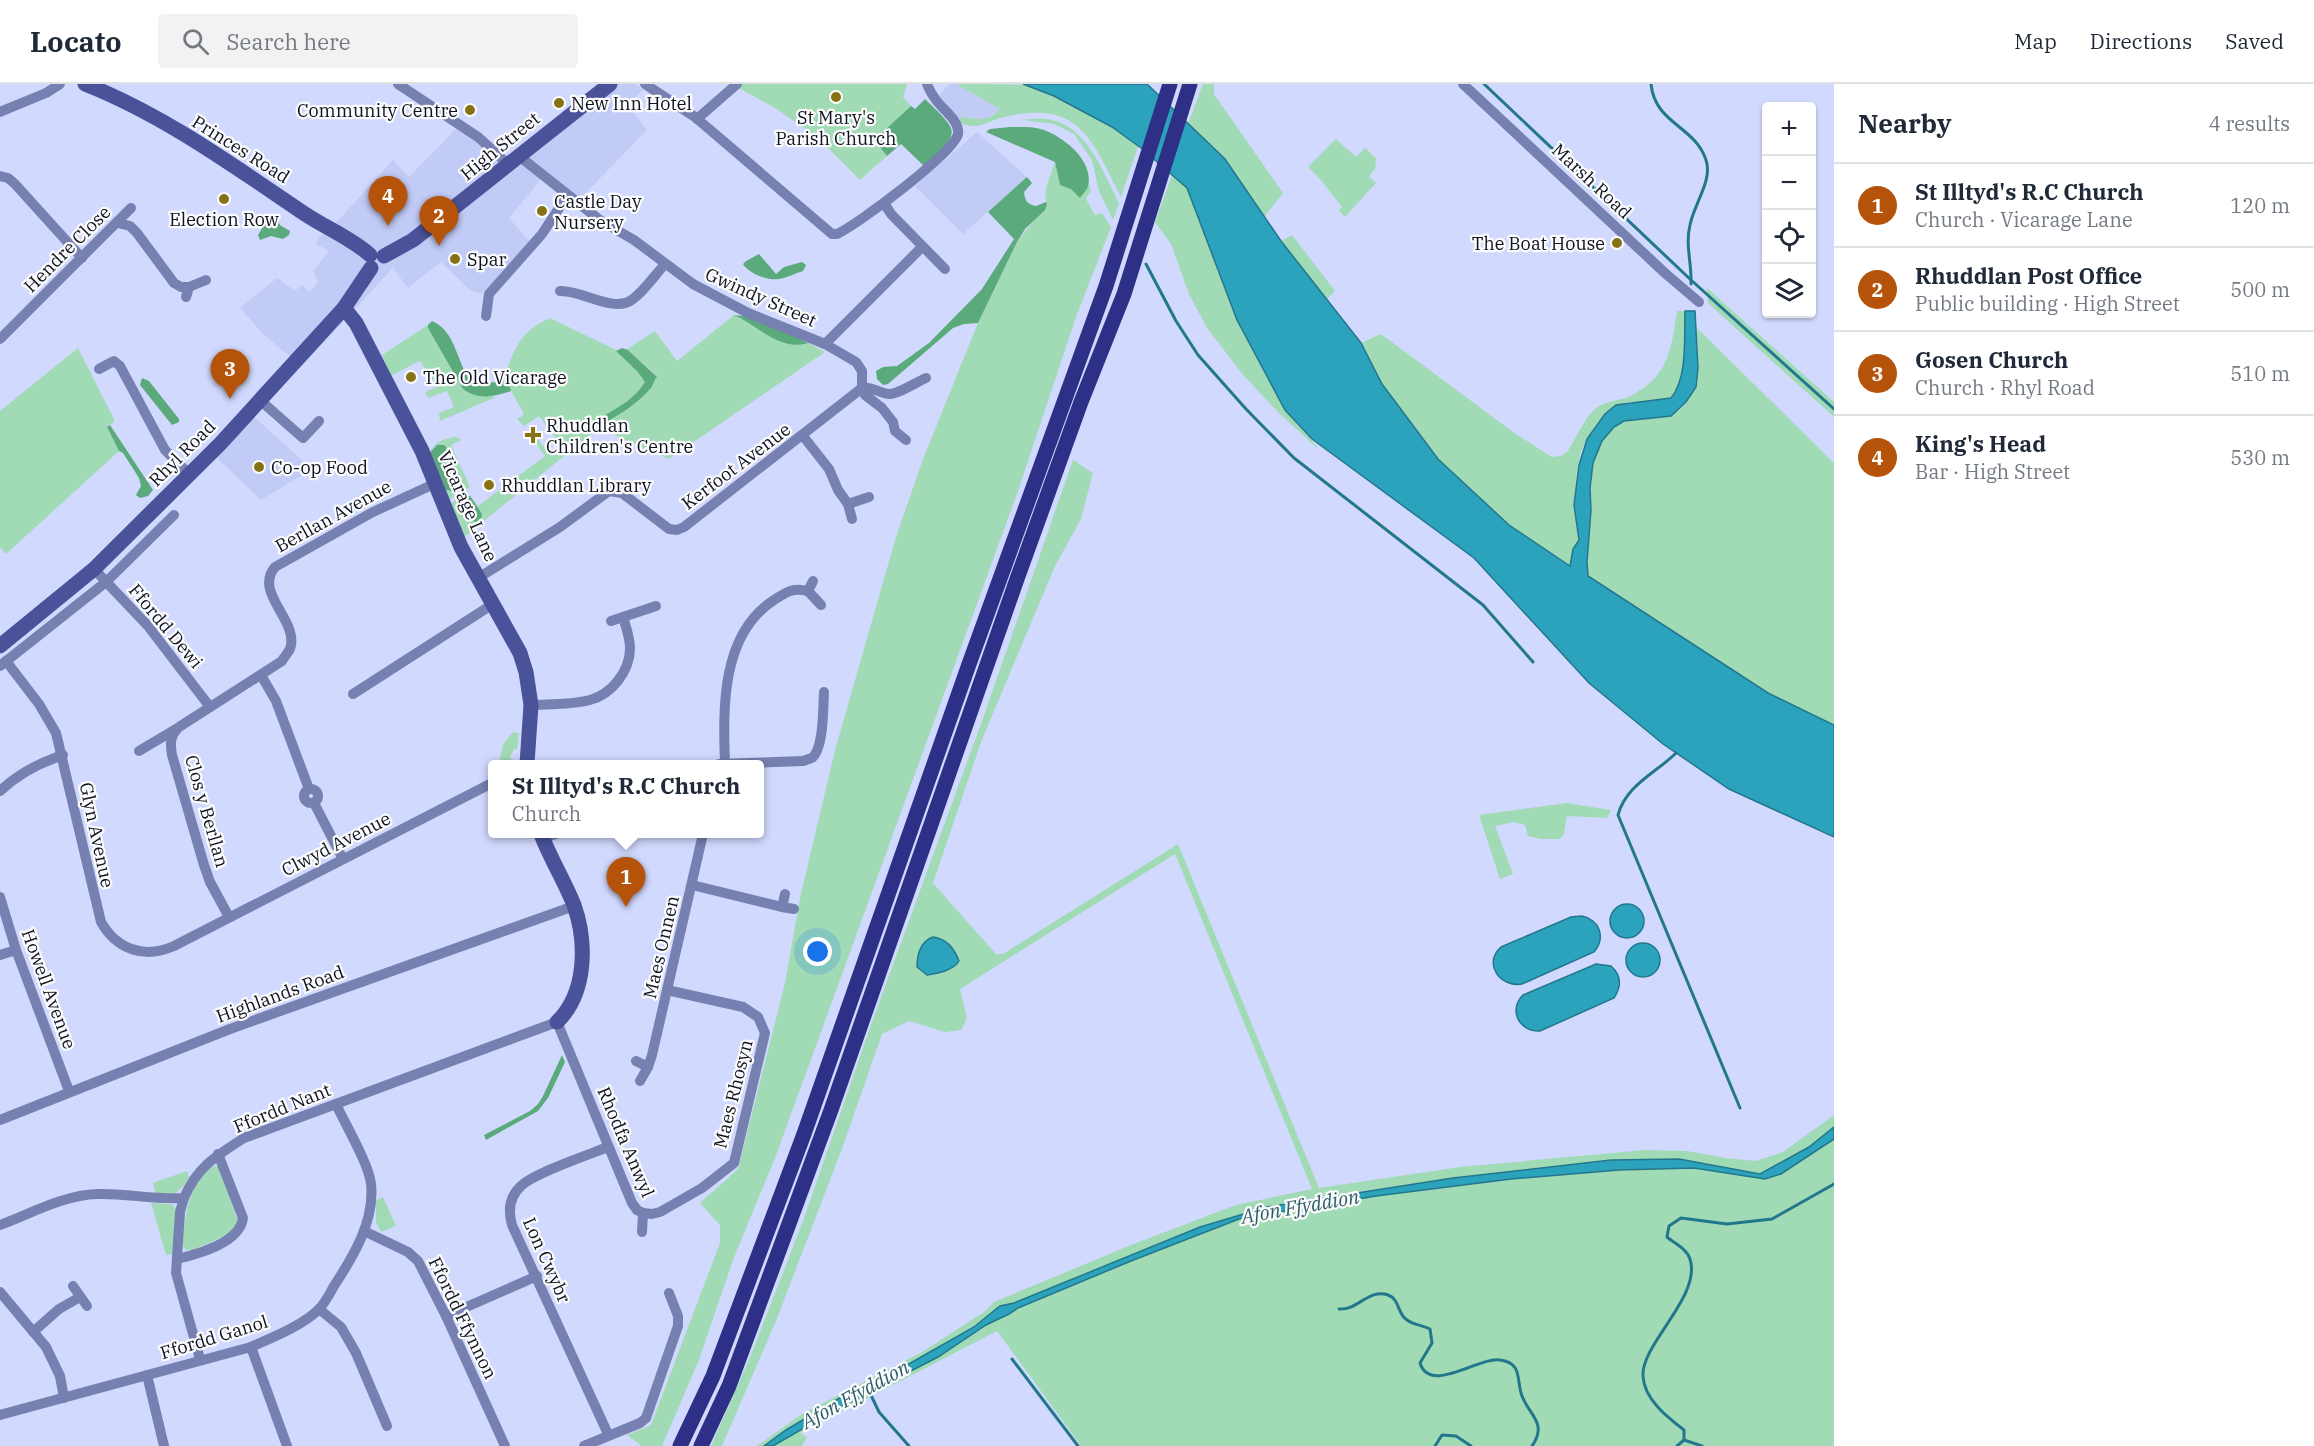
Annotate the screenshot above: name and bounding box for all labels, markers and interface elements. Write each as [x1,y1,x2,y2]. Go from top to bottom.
search box [158,14,578,68]
text: Locato [30,23,122,60]
icon: search [179,25,212,58]
text: Search here [227,27,351,56]
text: Map [2014,27,2057,55]
text: Directions [2090,27,2192,55]
text: Saved [2225,27,2284,55]
marker: St Mary's Parish Church [829,90,843,104]
place label: New Inn Hotel [571,92,692,115]
marker: New Inn Hotel [552,96,566,110]
place label: Community Centre [297,99,458,122]
map controls [1762,102,1816,318]
button: + [1762,102,1816,156]
marker: Community Centre [463,103,477,117]
place label: St Mary's Parish Church [775,106,897,150]
text: Nearby [1858,106,1952,140]
street label: High Street [456,107,544,185]
street label: Princes Road [188,110,294,188]
text: 4 results [2209,110,2290,137]
street label: Marsh Road [1547,138,1637,224]
button: − [1762,156,1816,210]
pin: 4 [368,176,408,226]
text: St Illtyd's R.C Church [1915,177,2144,206]
place label: Castle Day Nursery [554,190,642,234]
marker: Election Row [217,192,231,206]
text: 1 [1872,192,1884,219]
text: 120 m [2230,192,2290,219]
pin: 2 [420,196,458,246]
street label: Hendre Close [19,201,115,297]
marker: Castle Day Nursery [535,204,549,218]
text: Church · Vicarage Lane [1915,206,2133,233]
place label: Election Row [169,208,279,231]
button: locate [1762,210,1816,264]
place label: The Boat House [1472,232,1605,255]
marker: The Boat House [1610,236,1624,250]
place label: Spar [467,248,507,271]
marker: Spar [448,252,462,266]
text: Rhuddlan Post Office [1915,261,2142,290]
street label: Gwindy Street [702,262,820,332]
button: layers [1762,264,1816,318]
text: 2 [1872,276,1884,303]
text: 500 m [2230,276,2290,303]
text: Public building · High Street [1915,290,2180,317]
text: Gosen Church [1915,345,2068,374]
pin: 3 [210,350,250,399]
text: 3 [1872,360,1884,387]
text: 510 m [2230,360,2290,387]
place label: The Old Vicarage [423,366,567,389]
marker: The Old Vicarage [404,370,418,384]
text: Church · Rhyl Road [1915,374,2095,401]
place label: Rhuddlan Children's Centre [546,414,693,458]
street label: Rhyl Road [144,415,220,491]
street label: Kerfoot Avenue [677,418,795,514]
marker: Rhuddlan Children's Centre [524,426,542,444]
text: King's Head [1915,429,2046,458]
text: 4 [1872,444,1884,471]
text: 530 m [2230,444,2290,471]
street label: Vicarage Lane [433,447,503,565]
place label: Co-op Food [271,456,368,479]
text: Bar · High Street [1915,458,2070,485]
marker: Co-op Food [252,460,266,474]
place label: Rhuddlan Library [501,474,652,497]
street label: Berllan Avenue [271,475,395,557]
marker: Rhuddlan Library [482,478,496,492]
street label: Ffordd Dewi [124,579,208,673]
street label: Clos y Berllan [180,752,234,870]
popup [488,760,764,838]
text: St Illtyd's R.C Church [512,771,740,800]
street label: Glyn Avenue [75,780,119,890]
text: Church [512,800,581,827]
street label: Clwyd Avenue [278,807,394,881]
pin: 1 [606,858,646,907]
street label: Maes Onnen [638,893,684,1001]
street label: Howell Avenue [17,926,81,1052]
your location [803,937,832,966]
street label: Highlands Road [213,960,347,1028]
street label: Maes Rhosyn [708,1037,758,1151]
street label: Ffordd Nant [230,1078,334,1138]
street label: Rhodfa Anwyl [592,1083,660,1201]
water label: Afon Ffyddion [1237,1182,1362,1230]
street label: Lon Cwybr [518,1214,576,1306]
street label: Ffordd Ffynnon [423,1253,503,1383]
street label: Ffordd Ganol [157,1310,271,1364]
water label: Afon Ffyddion [794,1353,914,1436]

